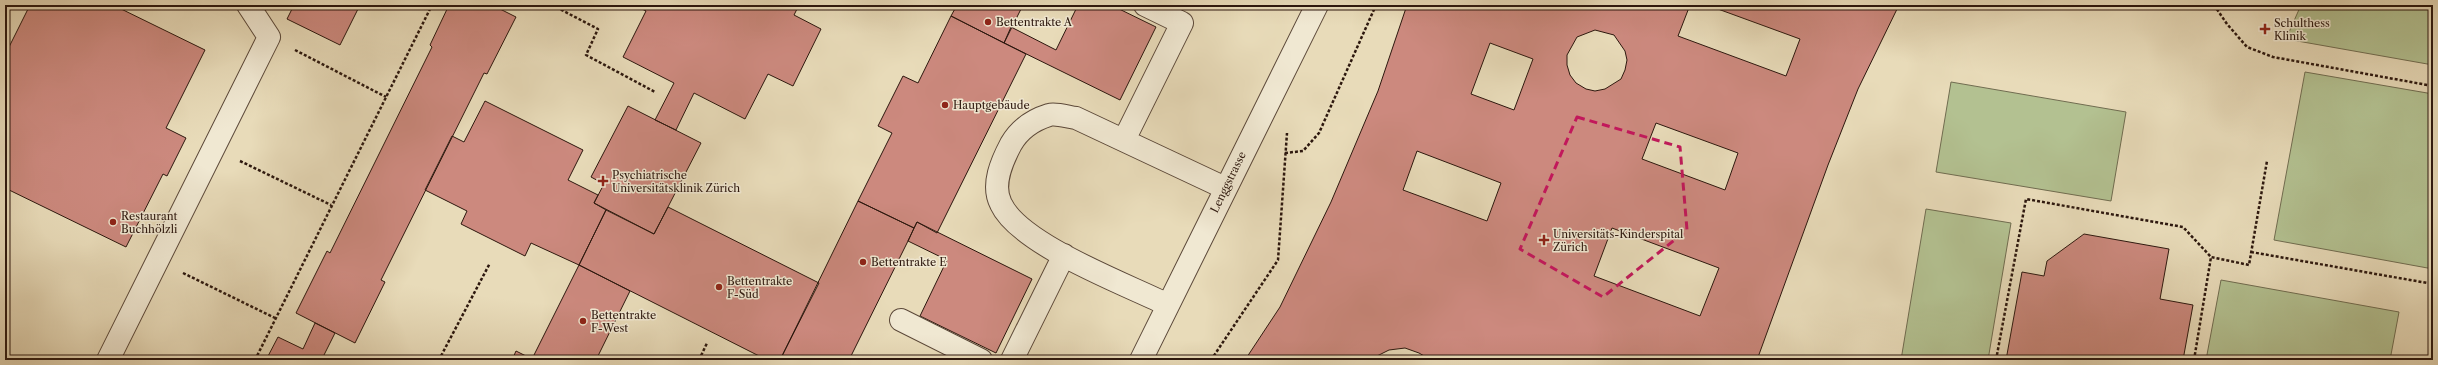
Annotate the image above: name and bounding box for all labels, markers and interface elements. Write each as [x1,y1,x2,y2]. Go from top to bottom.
place label: Bettentrakte A [996,15,1073,29]
place label: Schulthess Klinik [2274,16,2330,43]
marker: Bettentrakte A [983,17,993,27]
marker: Schulthess Klinik [2259,23,2271,35]
place label: Hauptgebäude [953,98,1030,112]
marker: Hauptgebäude [940,100,950,110]
street label: Lenggstrasse [1207,149,1249,215]
place label: Psychiatrische Universitätsklinik Zürich [612,168,740,195]
marker: Psychiatrische Universitätsklinik Zürich [597,175,609,187]
place label: Restaurant Buchhölzli [121,209,178,236]
marker: Restaurant Buchhölzli [108,217,118,227]
place label: Universitäts-Kinderspital Zürich [1553,227,1684,254]
marker: Universitäts-Kinderspital Zürich [1538,234,1550,246]
place label: Bettentrakte E [871,255,947,269]
marker: Bettentrakte E [858,257,868,267]
place label: Bettentrakte F-Süd [727,274,792,301]
marker: Bettentrakte F-Süd [714,282,724,292]
place label: Bettentrakte F-West [591,308,656,335]
marker: Bettentrakte F-West [578,316,588,326]

